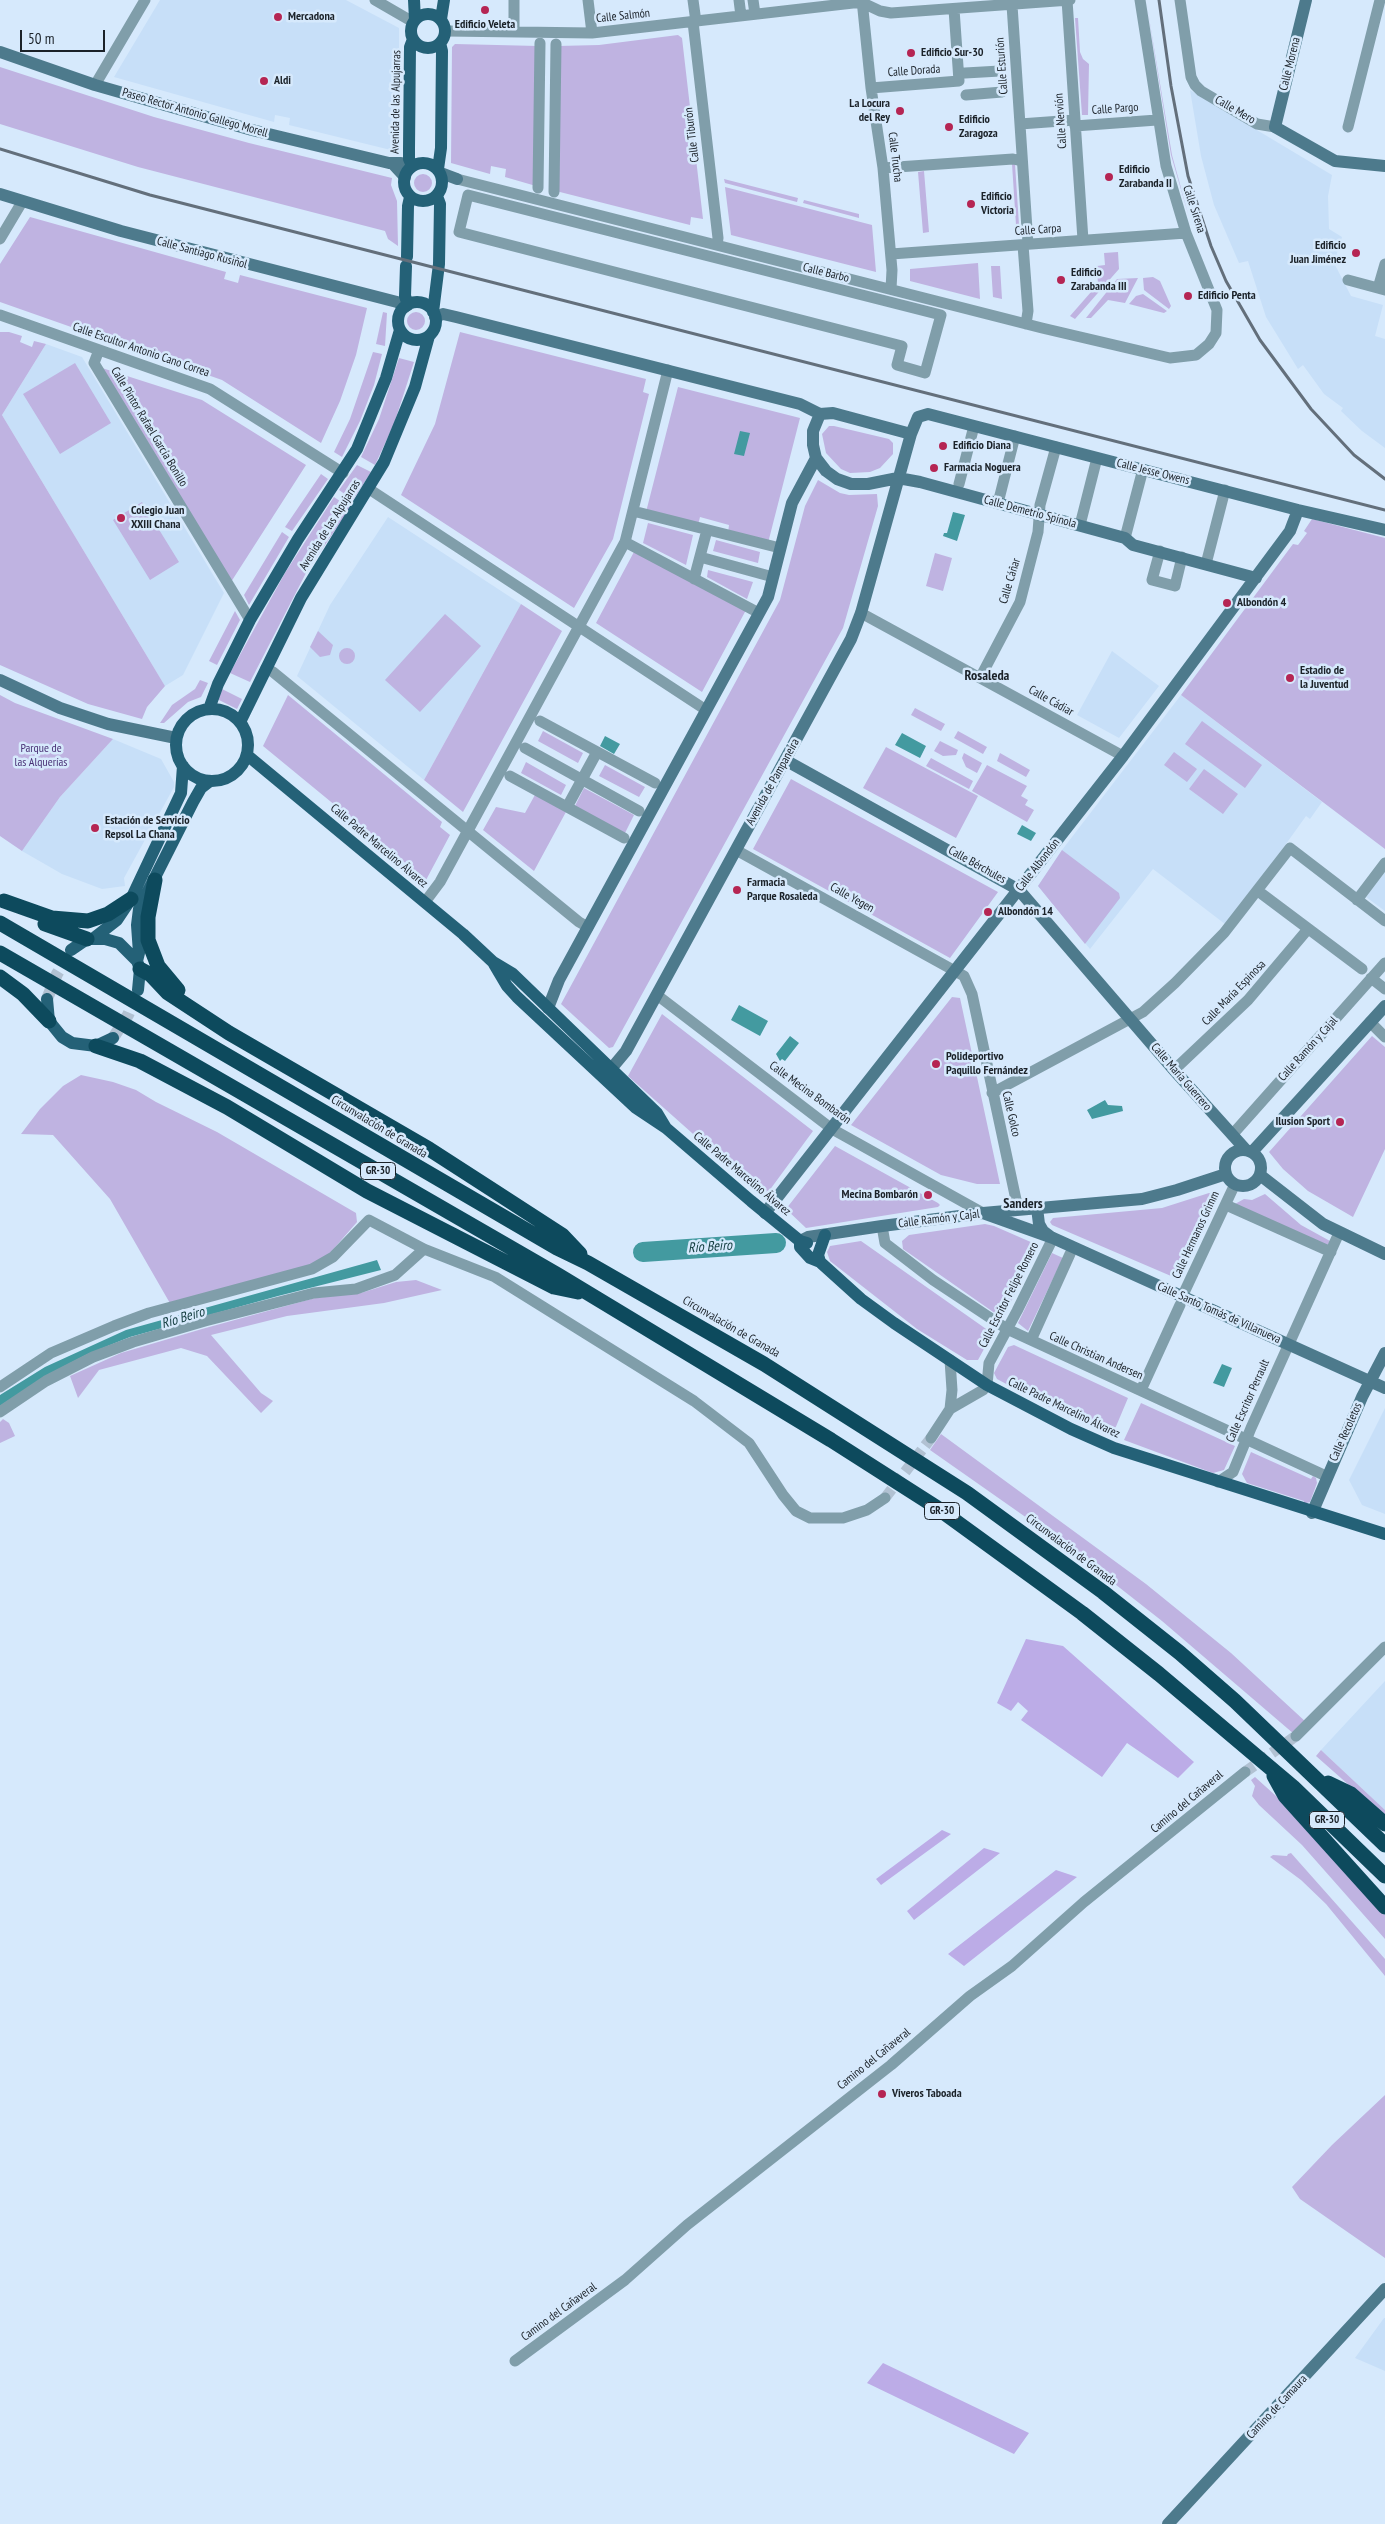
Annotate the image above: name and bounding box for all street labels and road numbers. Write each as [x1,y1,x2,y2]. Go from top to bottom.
street label: Calle Salmón [595,6,651,26]
street label: Calle Morena [1276,36,1304,92]
street label: Calle Esturión [993,37,1011,95]
street label: Avenida de las Alpujarras [388,50,404,154]
street label: Calle Dorada [887,62,941,80]
street label: Paseo Rector Antonio Gallego Morell [121,85,269,141]
street label: Calle Nervión [1052,93,1070,149]
street label: Calle Mero [1212,93,1258,127]
street label: Calle Pargo [1091,100,1139,118]
street label: Calle Tiburón [681,107,703,163]
street label: Calle Trucha [885,131,905,183]
street label: Calle Sirena [1180,183,1208,235]
street label: Calle Carpa [1014,221,1062,239]
street label: Calle Santiago Rusiñol [155,234,249,272]
street label: Calle Barbo [801,260,851,286]
street label: Calle Escultor Antonio Cano Correa [71,320,211,380]
street label: Calle Pintor Rafael García Bonillo [108,365,190,489]
street label: Calle Jesse Owens [1115,456,1191,488]
street label: Avenida de las Alpujarras [296,477,364,573]
street label: Calle Demetrio Spínola [982,493,1078,531]
street label: Calle Cáñar [996,556,1024,606]
street label: Calle Cádiar [1026,683,1076,719]
street label: Avenida de Pampaneira [743,736,803,828]
street label: Calle Padre Marcelino Álvarez [327,801,431,891]
street label: Calle Albondón [1013,836,1063,894]
street label: Calle Bérchules [946,843,1008,887]
street label: Calle Yegen [827,880,877,916]
street label: Calle María Espinosa [1199,957,1269,1029]
street label: Calle Ramón y Cajal [1275,1014,1341,1084]
street label: Calle María Guerrero [1148,1040,1214,1114]
street label: Calle Mecina Bombarón [766,1058,854,1128]
street label: Calle Golco [999,1090,1023,1138]
street label: Circunvalación de Granada [328,1093,430,1161]
street label: Calle Padre Marcelino Álvarez [690,1129,794,1219]
road number: GR-30 [360,1162,396,1180]
street label: Calle Hermanos Grimm [1169,1189,1223,1281]
street label: Calle Ramón y Cajal [897,1207,981,1231]
street label: Calle Escritor Felipe Romero [976,1240,1042,1350]
street label: Calle Santo Tomás de Villanueva [1155,1279,1283,1347]
street label: Circunvalación de Granada [680,1293,782,1361]
street label: Calle Christian Andersen [1047,1329,1145,1383]
street label: Calle Escritor Perrault [1223,1357,1273,1445]
street label: Calle Padre Marcelino Álvarez [1006,1375,1122,1441]
street label: Calle Recoletos [1327,1400,1365,1464]
road number: GR-30 [924,1502,960,1520]
street label: Circunvalación de Granada [1023,1511,1119,1589]
street label: Camino del Cañaveral [1148,1768,1226,1836]
road number: GR-30 [1310,1812,1344,1828]
street label: Camino del Cañaveral [835,2025,913,2093]
street label: Camino del Cañaveral [518,2280,600,2344]
street label: Camino de Camaura [1244,2372,1310,2442]

